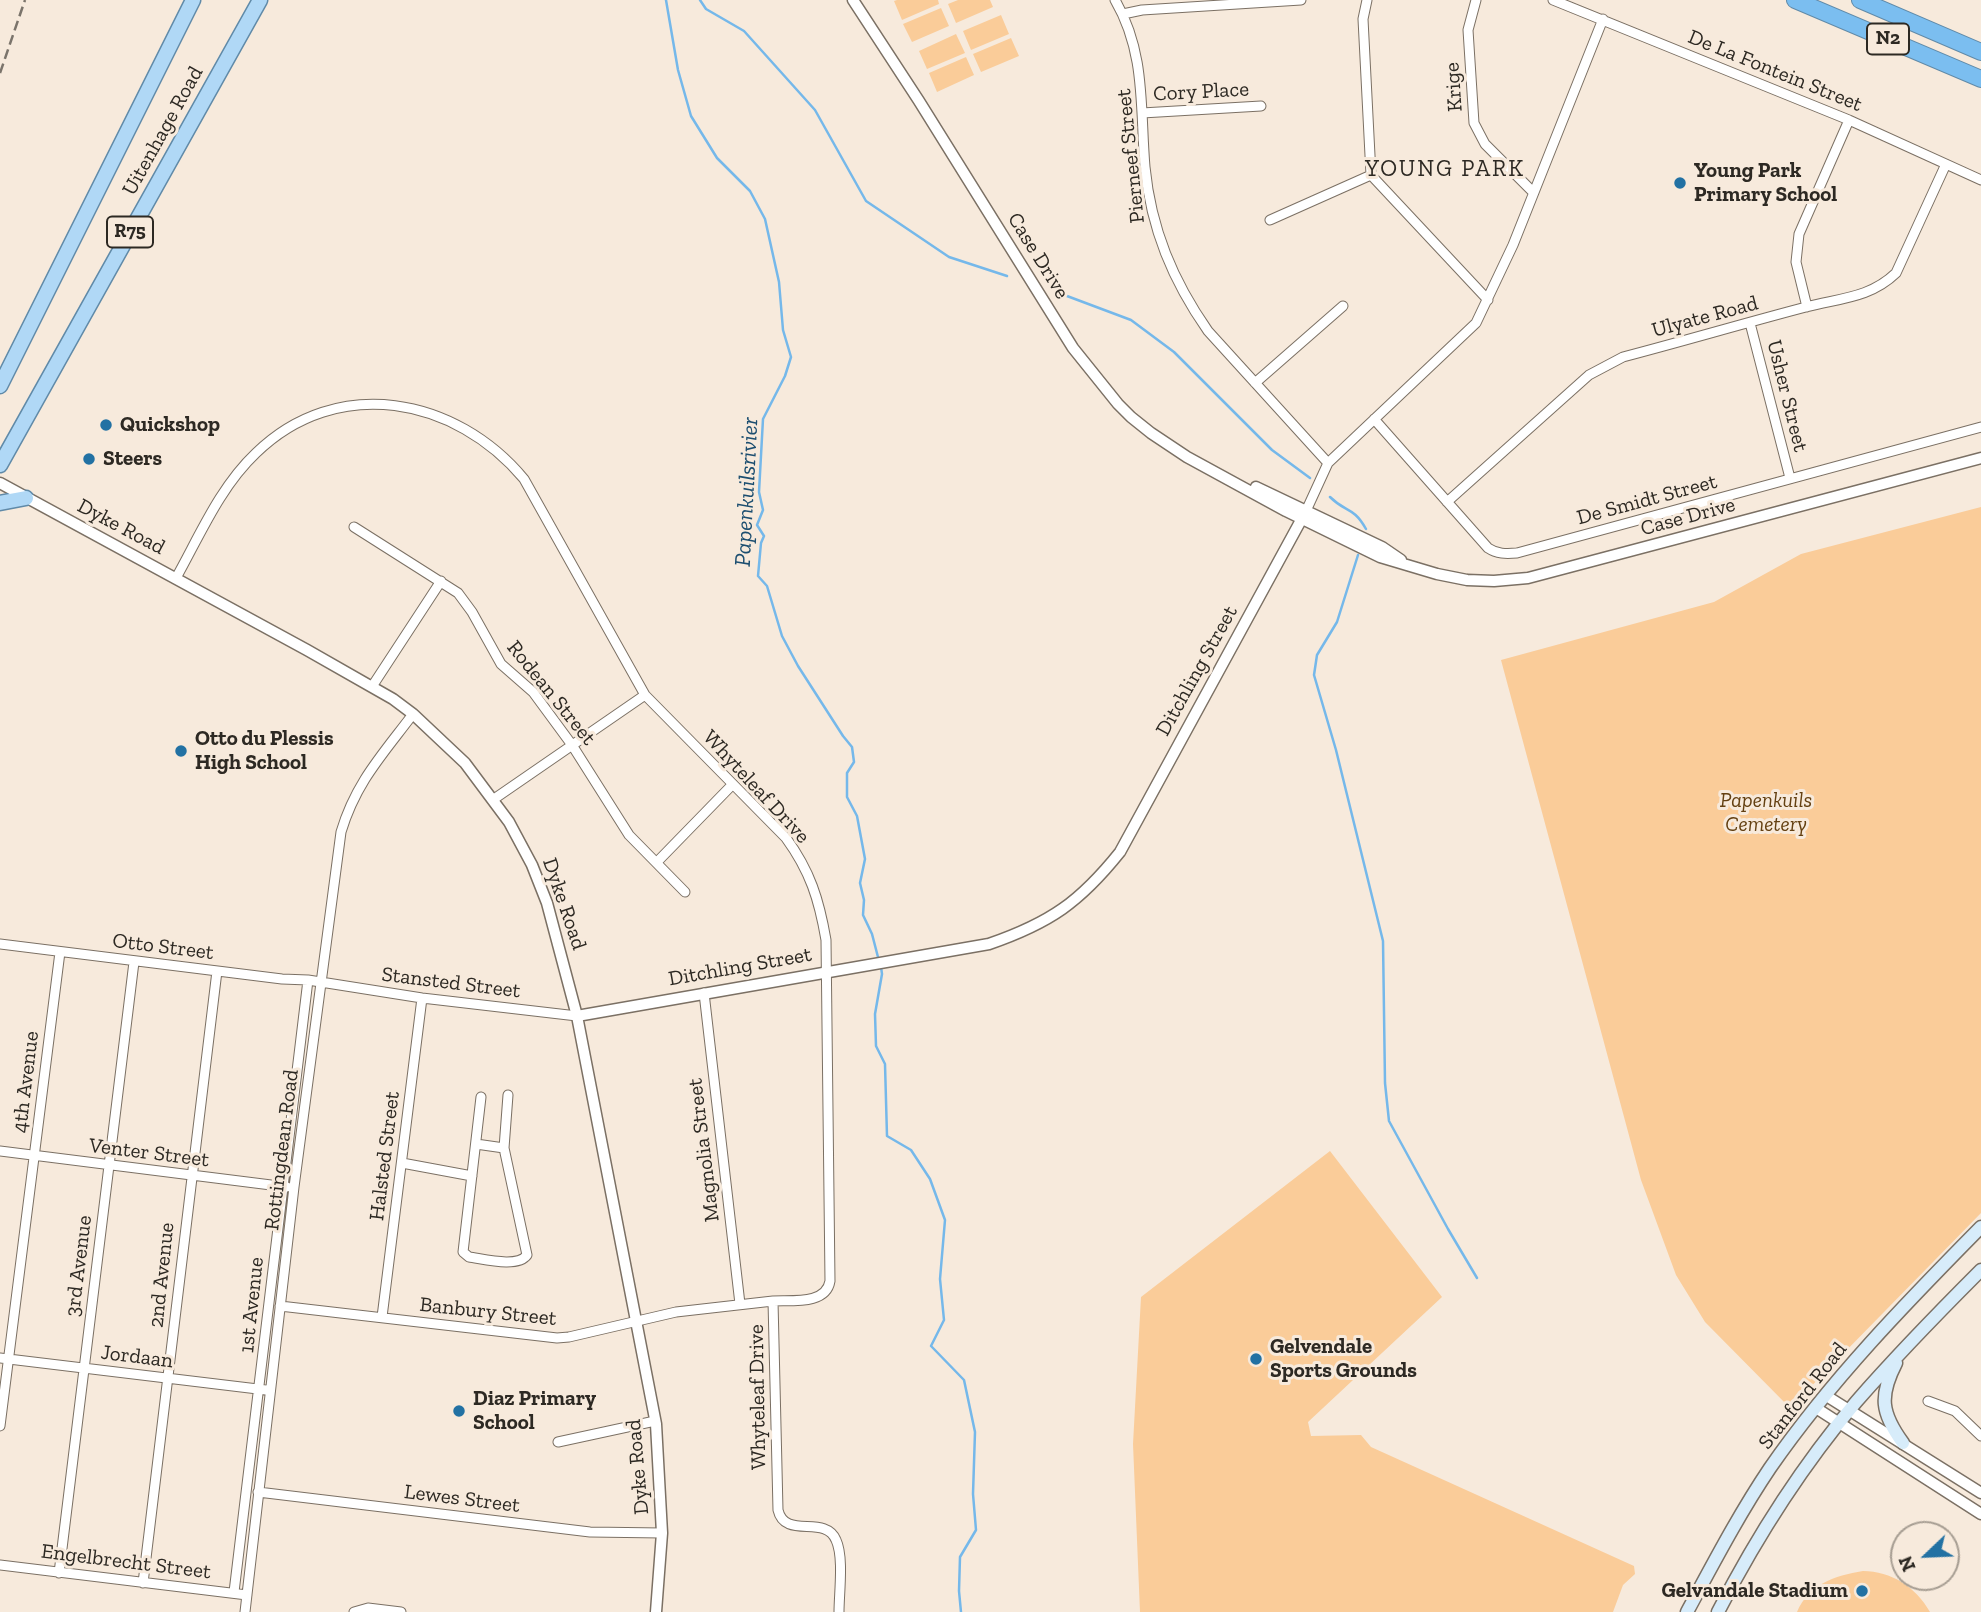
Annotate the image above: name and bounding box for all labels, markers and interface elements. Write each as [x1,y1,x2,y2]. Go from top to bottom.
road number: N2 [1867,23,1909,54]
street label: De La Fontein Street [1684,25,1866,117]
street label: Krige [1440,61,1468,113]
street label: Uitenhage Road [117,62,209,200]
street label: Cory Place [1152,77,1250,107]
street label: Pierneef Street [1111,87,1151,225]
district label: YOUNG PARK [1366,155,1524,183]
place label: Young Park Primary School [1694,158,1837,208]
marker: Young Park Primary School [1672,175,1688,191]
street label: Case Drive [1002,208,1074,304]
road number: R75 [107,216,153,248]
street label: Ulyate Road [1649,291,1761,343]
street label: Usher Street [1761,338,1813,454]
place label: Quickshop [120,412,220,438]
marker: Quickshop [98,417,114,433]
water label: Papenkuilsrivier [729,417,765,567]
place label: Steers [103,446,162,472]
marker: Steers [81,451,97,467]
street label: De Smidt Street [1574,469,1720,531]
street label: Case Drive [1638,492,1738,542]
street label: Dyke Road [73,493,169,561]
street label: Ditchling Street [1151,601,1243,741]
street label: Rodean Street [501,636,601,750]
street label: Whyteleaf Drive [697,725,815,849]
place label: Otto du Plessis High School [195,726,334,776]
marker: Otto du Plessis High School [173,743,189,759]
park label: Papenkuils Cemetery [1720,788,1812,838]
street label: Dyke Road [537,855,591,953]
street label: Otto Street [111,928,215,966]
street label: Ditchling Street [666,942,814,992]
street label: Stansted Street [380,962,522,1004]
street label: 4th Avenue [7,1030,45,1134]
street label: Rottingdean Road [260,1068,304,1232]
street label: Magnolia Street [683,1077,725,1223]
street label: Halsted Street [365,1090,405,1222]
street label: Venter Street [88,1133,210,1173]
street label: 3rd Avenue [60,1214,98,1318]
street label: 2nd Avenue [144,1221,180,1329]
street label: 1st Avenue [234,1256,270,1354]
street label: Banbury Street [418,1292,558,1332]
street label: Whyteleaf Drive [744,1324,772,1470]
place label: Gelvendale Sports Grounds [1270,1334,1417,1384]
street label: Stanford Road [1753,1338,1853,1454]
street label: Jordaan [99,1340,175,1374]
marker: Gelvendale Sports Grounds [1248,1351,1264,1367]
place label: Diaz Primary School [473,1386,596,1436]
marker: Diaz Primary School [451,1403,467,1419]
street label: Dyke Road [621,1418,655,1516]
street label: Lewes Street [403,1479,521,1519]
north arrow [1890,1521,1960,1591]
street label: Engelbrecht Street [40,1539,212,1585]
text: N [1894,1552,1920,1575]
place label: Gelvandale Stadium [1661,1578,1848,1604]
marker: Gelvandale Stadium [1854,1583,1870,1599]

